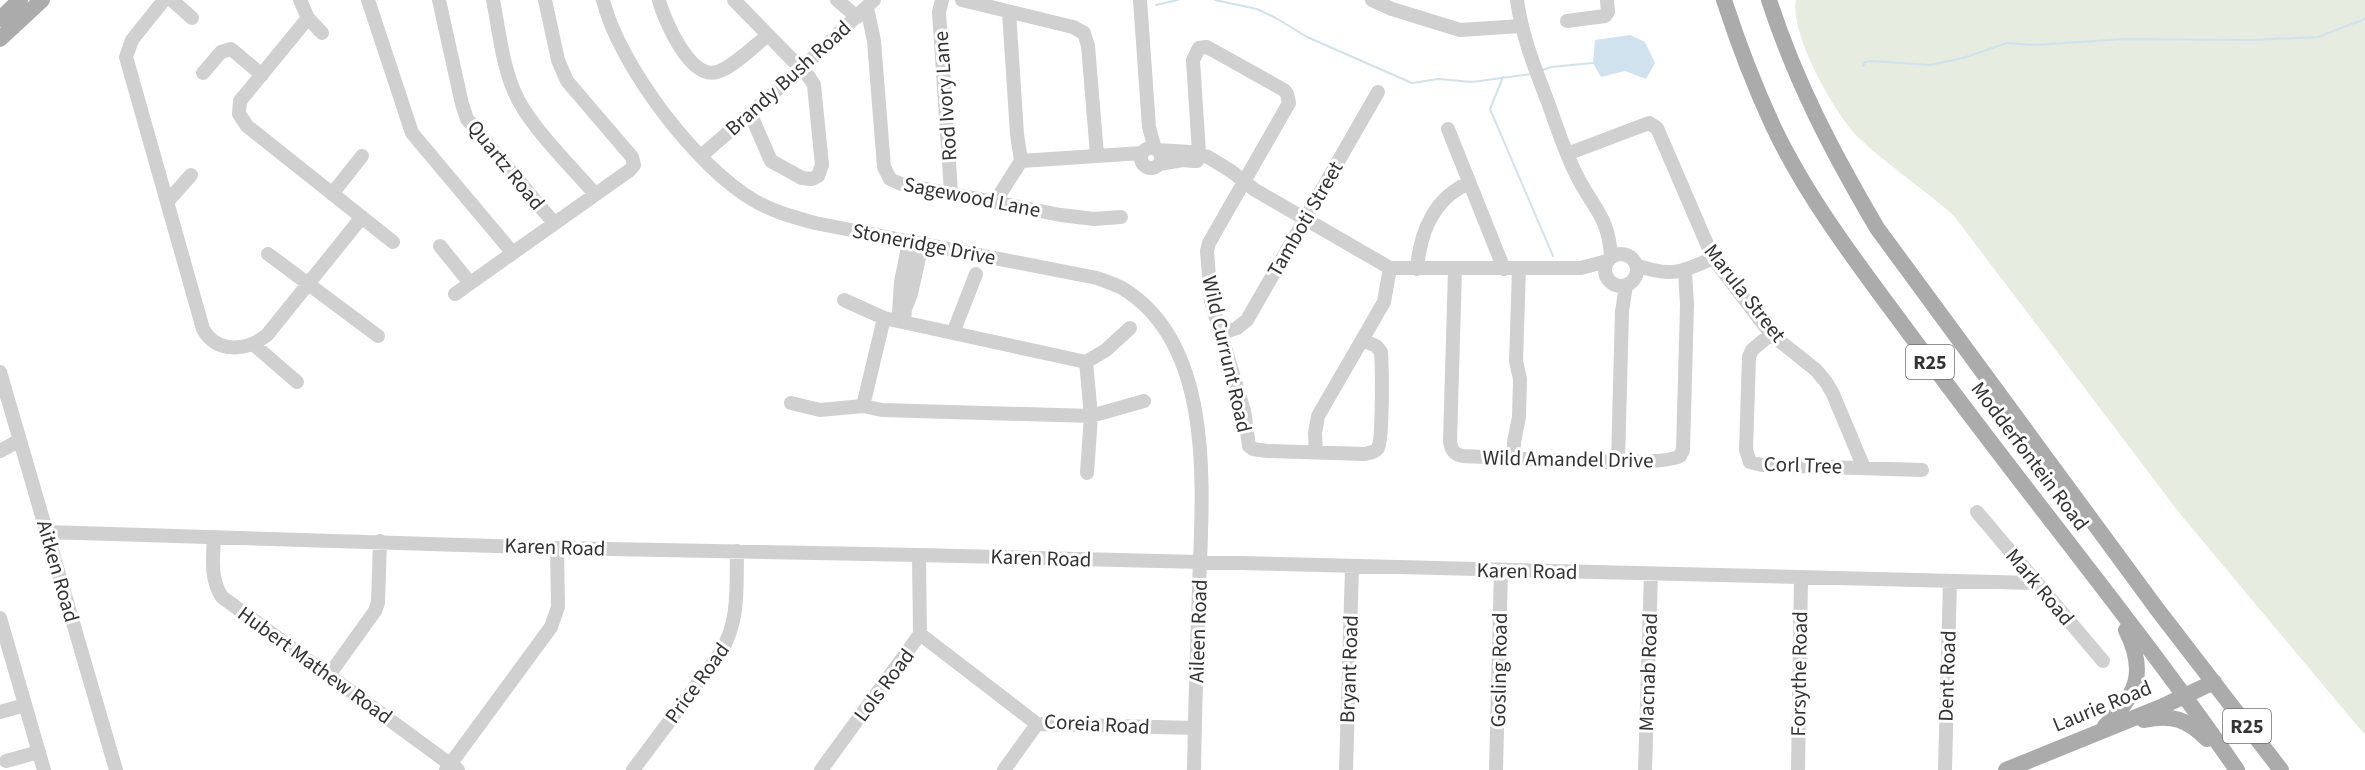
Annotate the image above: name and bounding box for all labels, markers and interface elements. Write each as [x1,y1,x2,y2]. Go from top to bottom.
street label: Brandy Bush Road [718,13,858,143]
street label: Rod Ivory Lane [925,30,965,162]
street label: Quartz Road [460,113,552,217]
street label: Tamboti Street [1260,155,1350,283]
street label: Sagewood Lane [901,169,1043,225]
street label: Stoneridge Drive [850,215,998,273]
street label: Marula Street [1697,238,1793,348]
street label: Wild Currunt Road [1194,273,1260,435]
road number: R25 [1906,345,1954,379]
street label: Modderfontein Road [1964,375,2096,537]
street label: Wild Amandel Drive [1482,443,1654,475]
street label: Corl Tree [1763,449,1843,481]
street label: Aitken Road [29,516,87,626]
street label: Karen Road [504,530,606,564]
street label: Karen Road [990,541,1092,575]
street label: Mark Road [1999,542,2081,632]
street label: Karen Road [1476,555,1578,587]
street label: Aileen Road [1181,579,1215,683]
street label: Hubert Mathew Road [231,599,399,731]
street label: Forsythe Road [1783,611,1815,737]
street label: Gosling Road [1483,612,1515,728]
street label: Macnab Road [1631,612,1665,732]
street label: Bryant Road [1332,615,1366,723]
street label: Dent Road [1930,630,1964,722]
street label: Price Road [657,636,737,730]
street label: Lols Road [847,642,921,728]
street label: Laurie Road [2048,673,2156,739]
street label: Coreia Road [1043,706,1151,742]
road number: R25 [2223,709,2271,743]

